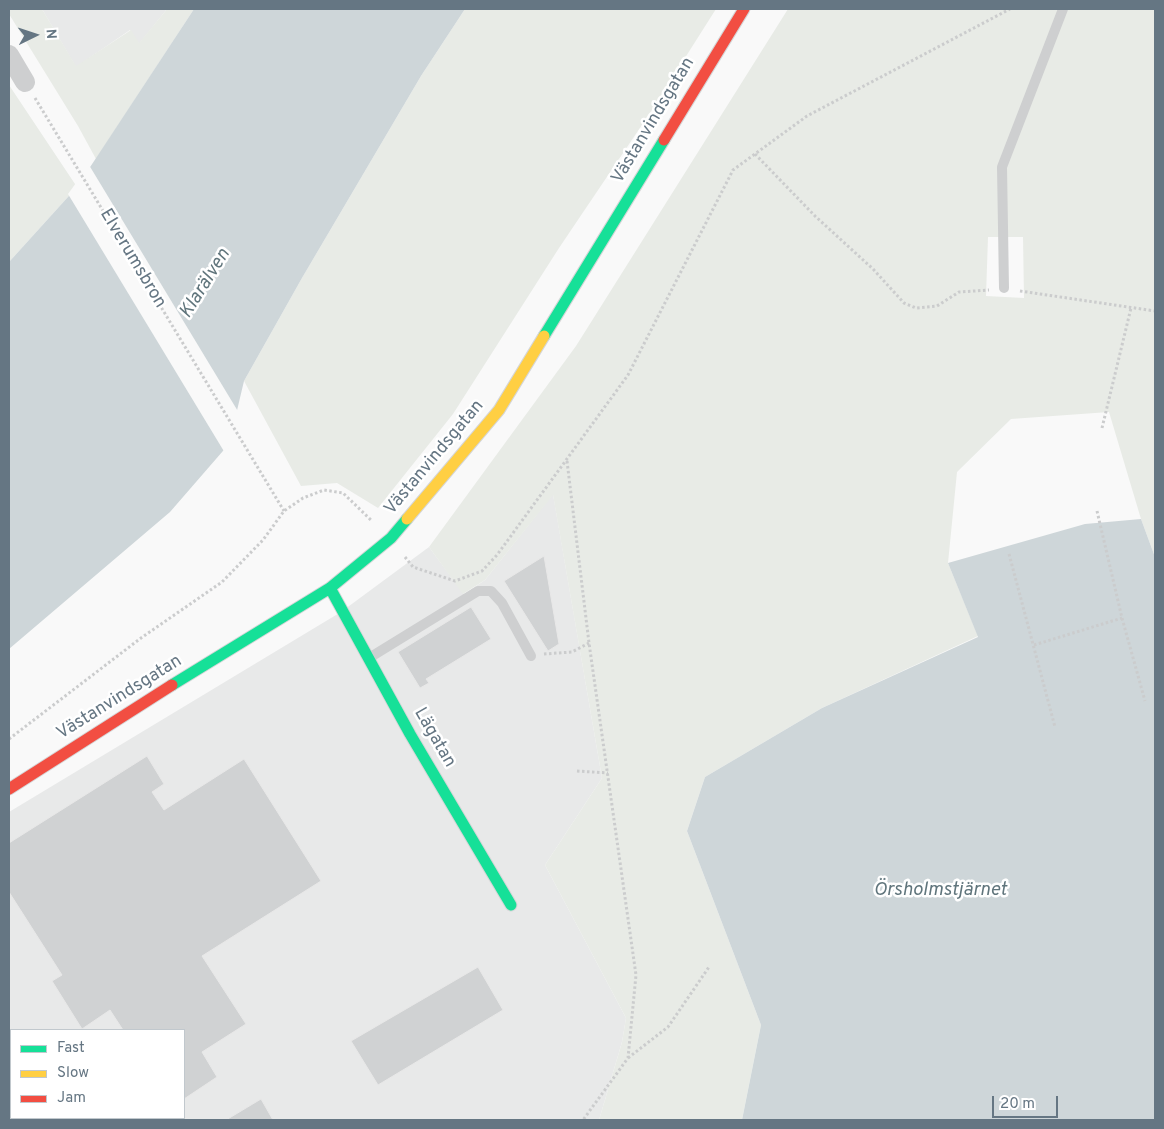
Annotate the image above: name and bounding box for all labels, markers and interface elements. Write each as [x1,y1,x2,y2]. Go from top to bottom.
north arrow [10,10,60,60]
text: N [42,28,59,40]
street label: Västanvindsgatan [608,54,700,188]
street label: Elverumsbron [94,205,170,313]
water label: Klarälven [176,245,236,323]
street label: Västanvindsgatan [381,396,489,520]
street label: Västanvindsgatan [54,651,186,745]
street label: Lägatan [408,704,460,772]
water label: Örsholmstjärnet [873,880,1007,902]
legend [10,1029,185,1119]
text: Fast [57,1039,85,1058]
text: Slow [57,1064,89,1083]
scale bar [994,1086,1060,1118]
text: Jam [57,1089,86,1108]
text: 20 m [1000,1095,1035,1114]

